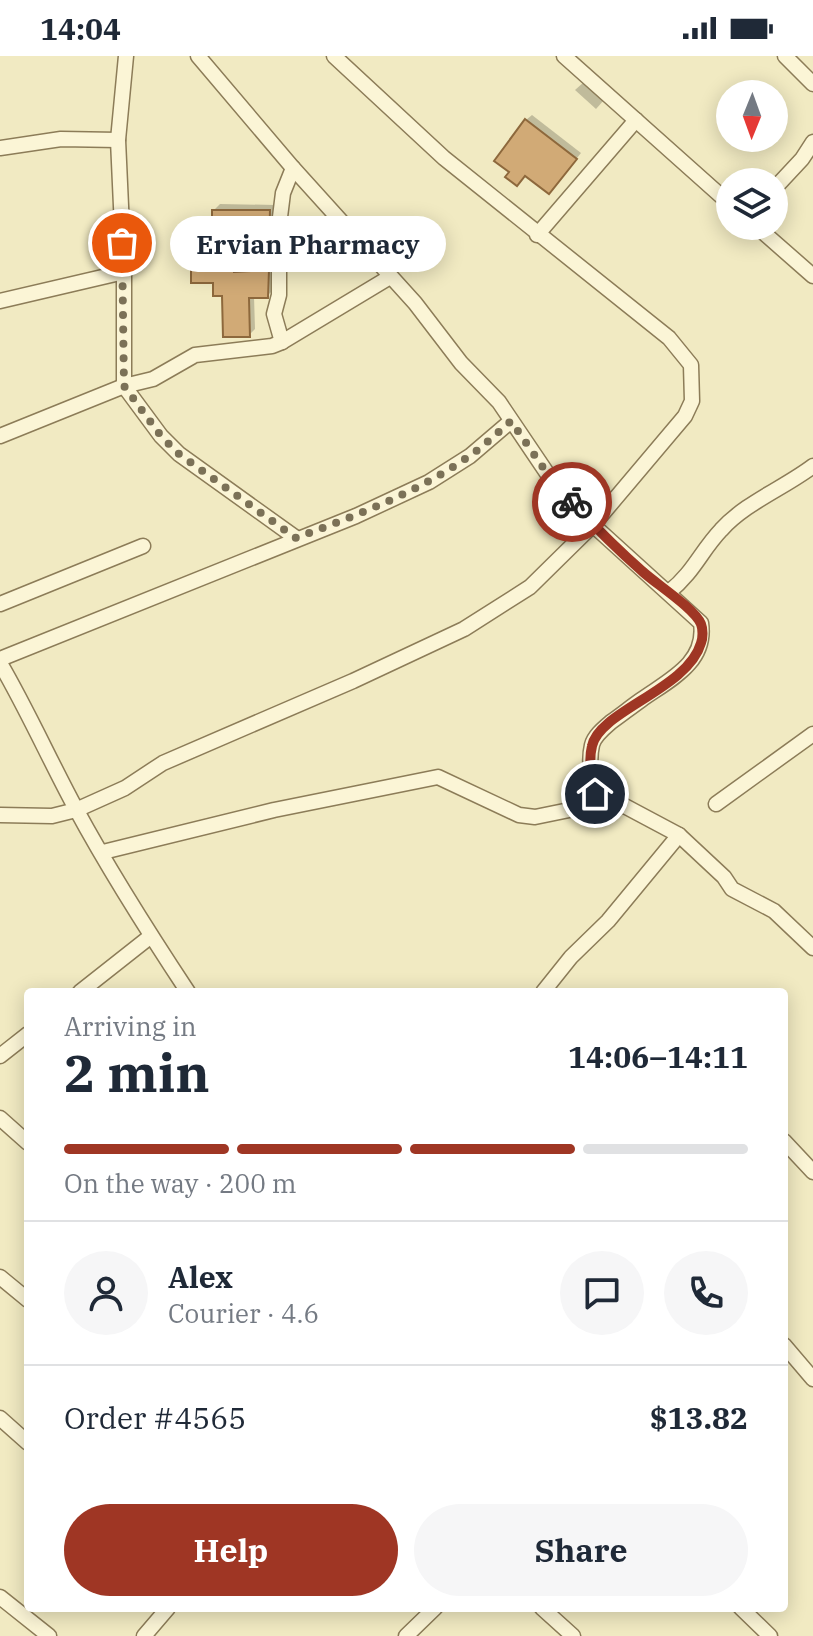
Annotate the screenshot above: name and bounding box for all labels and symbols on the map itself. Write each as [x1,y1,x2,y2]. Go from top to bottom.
north arrow [716,80,788,152]
pin [88,209,156,277]
callout: Ervian Pharmacy [170,215,446,271]
courier [532,462,612,542]
pin [561,760,629,828]

